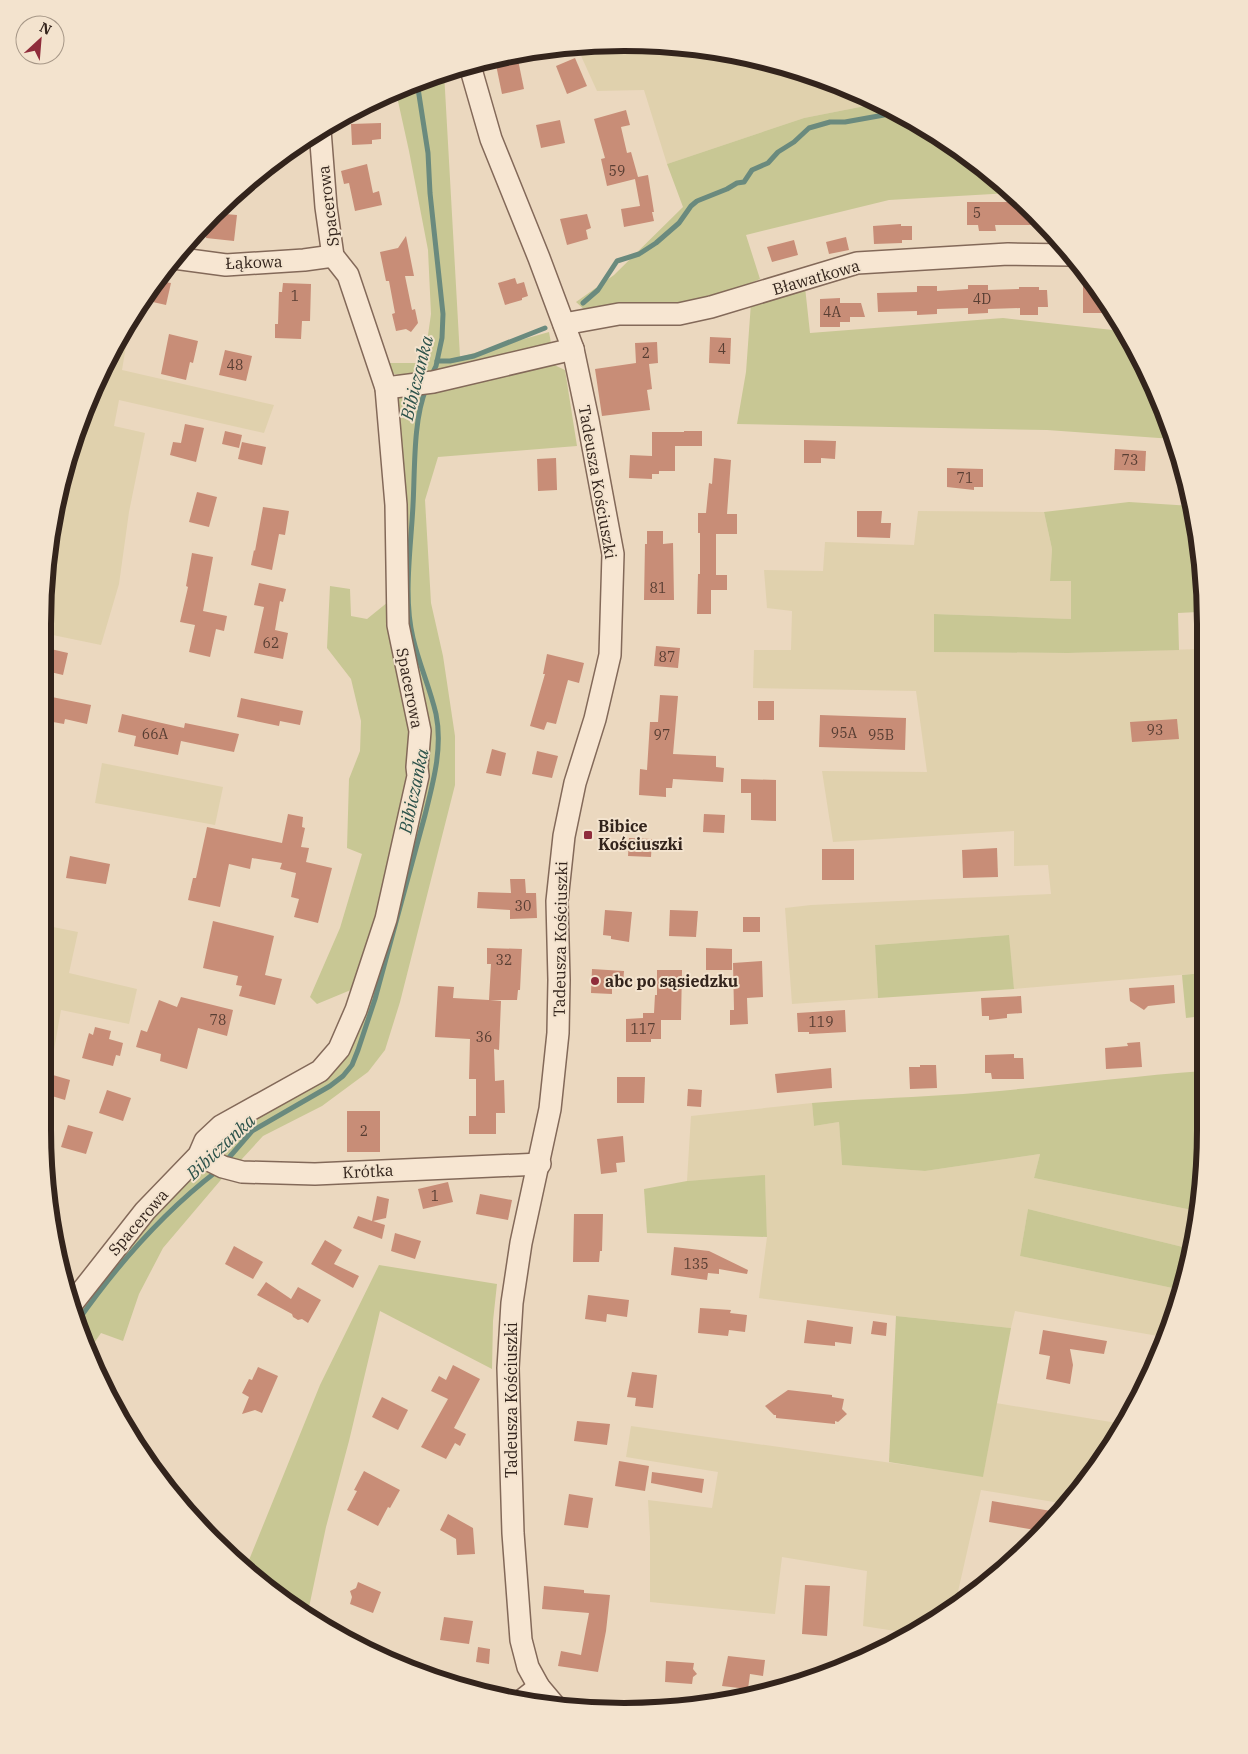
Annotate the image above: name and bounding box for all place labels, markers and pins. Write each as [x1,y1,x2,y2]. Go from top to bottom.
place label: Bibice Kościuszki [598,816,683,854]
marker: Bibice Kościuszki [582,829,594,841]
place label: abc po sąsiedzku [605,971,738,991]
marker: abc po sąsiedzku [589,975,601,987]

